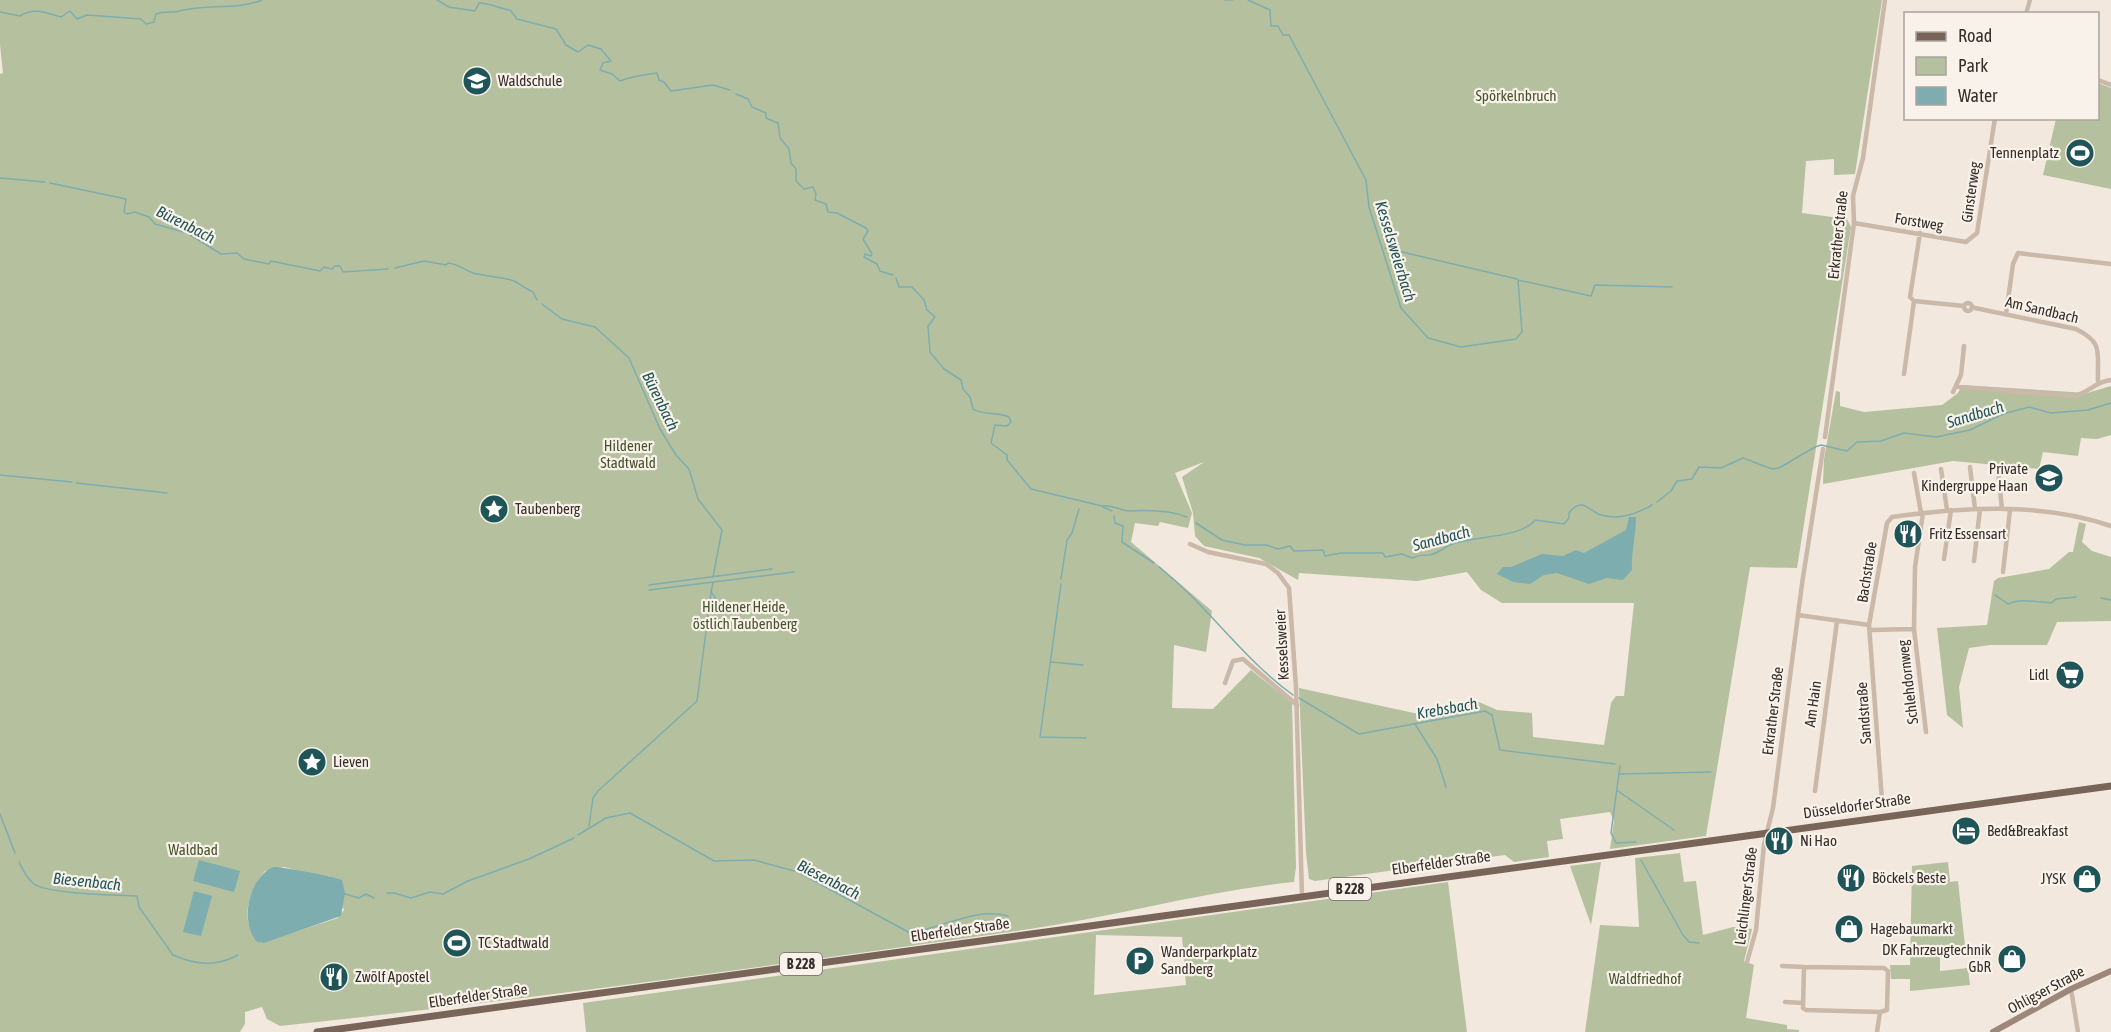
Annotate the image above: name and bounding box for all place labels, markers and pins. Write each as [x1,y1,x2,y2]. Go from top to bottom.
school or university icon: Waldschule [461,65,493,97]
place label: Waldschule [498,72,563,89]
sports icon: Tennenplatz [2064,137,2096,169]
place label: Tennenplatz [1990,144,2060,161]
place label: Private Kindergruppe Haan [1921,460,2028,494]
school or university icon: Private Kindergruppe Haan [2033,462,2065,494]
place icon: Taubenberg [478,493,510,525]
place label: Taubenberg [515,500,581,517]
restaurant icon: Fritz Essensart [1892,518,1924,550]
place label: Fritz Essensart [1929,525,2006,542]
supermarket icon: Lidl [2054,659,2086,691]
place label: Lidl [2029,666,2049,683]
place icon: Lieven [296,746,328,778]
place label: Lieven [333,753,369,770]
hotel icon: Bed&Breakfast [1950,815,1982,847]
place label: Bed&Breakfast [1987,822,2068,839]
restaurant icon: Ni Hao [1763,825,1795,857]
place label: Ni Hao [1800,832,1837,849]
restaurant icon: Böckels Beste [1835,862,1867,894]
shop icon: JYSK [2071,863,2103,895]
place label: Böckels Beste [1872,869,1947,886]
place label: JYSK [2041,870,2067,887]
shop icon: Hagebaumarkt [1833,913,1865,945]
place label: Hagebaumarkt [1870,920,1953,937]
sports icon: TC Stadtwald [441,927,473,959]
place label: TC Stadtwald [478,934,549,951]
place label: DK Fahrzeugtechnik GbR [1882,941,1991,975]
place label: Wanderparkplatz Sandberg [1161,943,1258,977]
shop icon: DK Fahrzeugtechnik GbR [1996,943,2028,975]
parking icon: Wanderparkplatz Sandberg [1124,945,1156,977]
restaurant icon: Zwölf Apostel [318,961,350,993]
place label: Zwölf Apostel [355,968,430,985]

